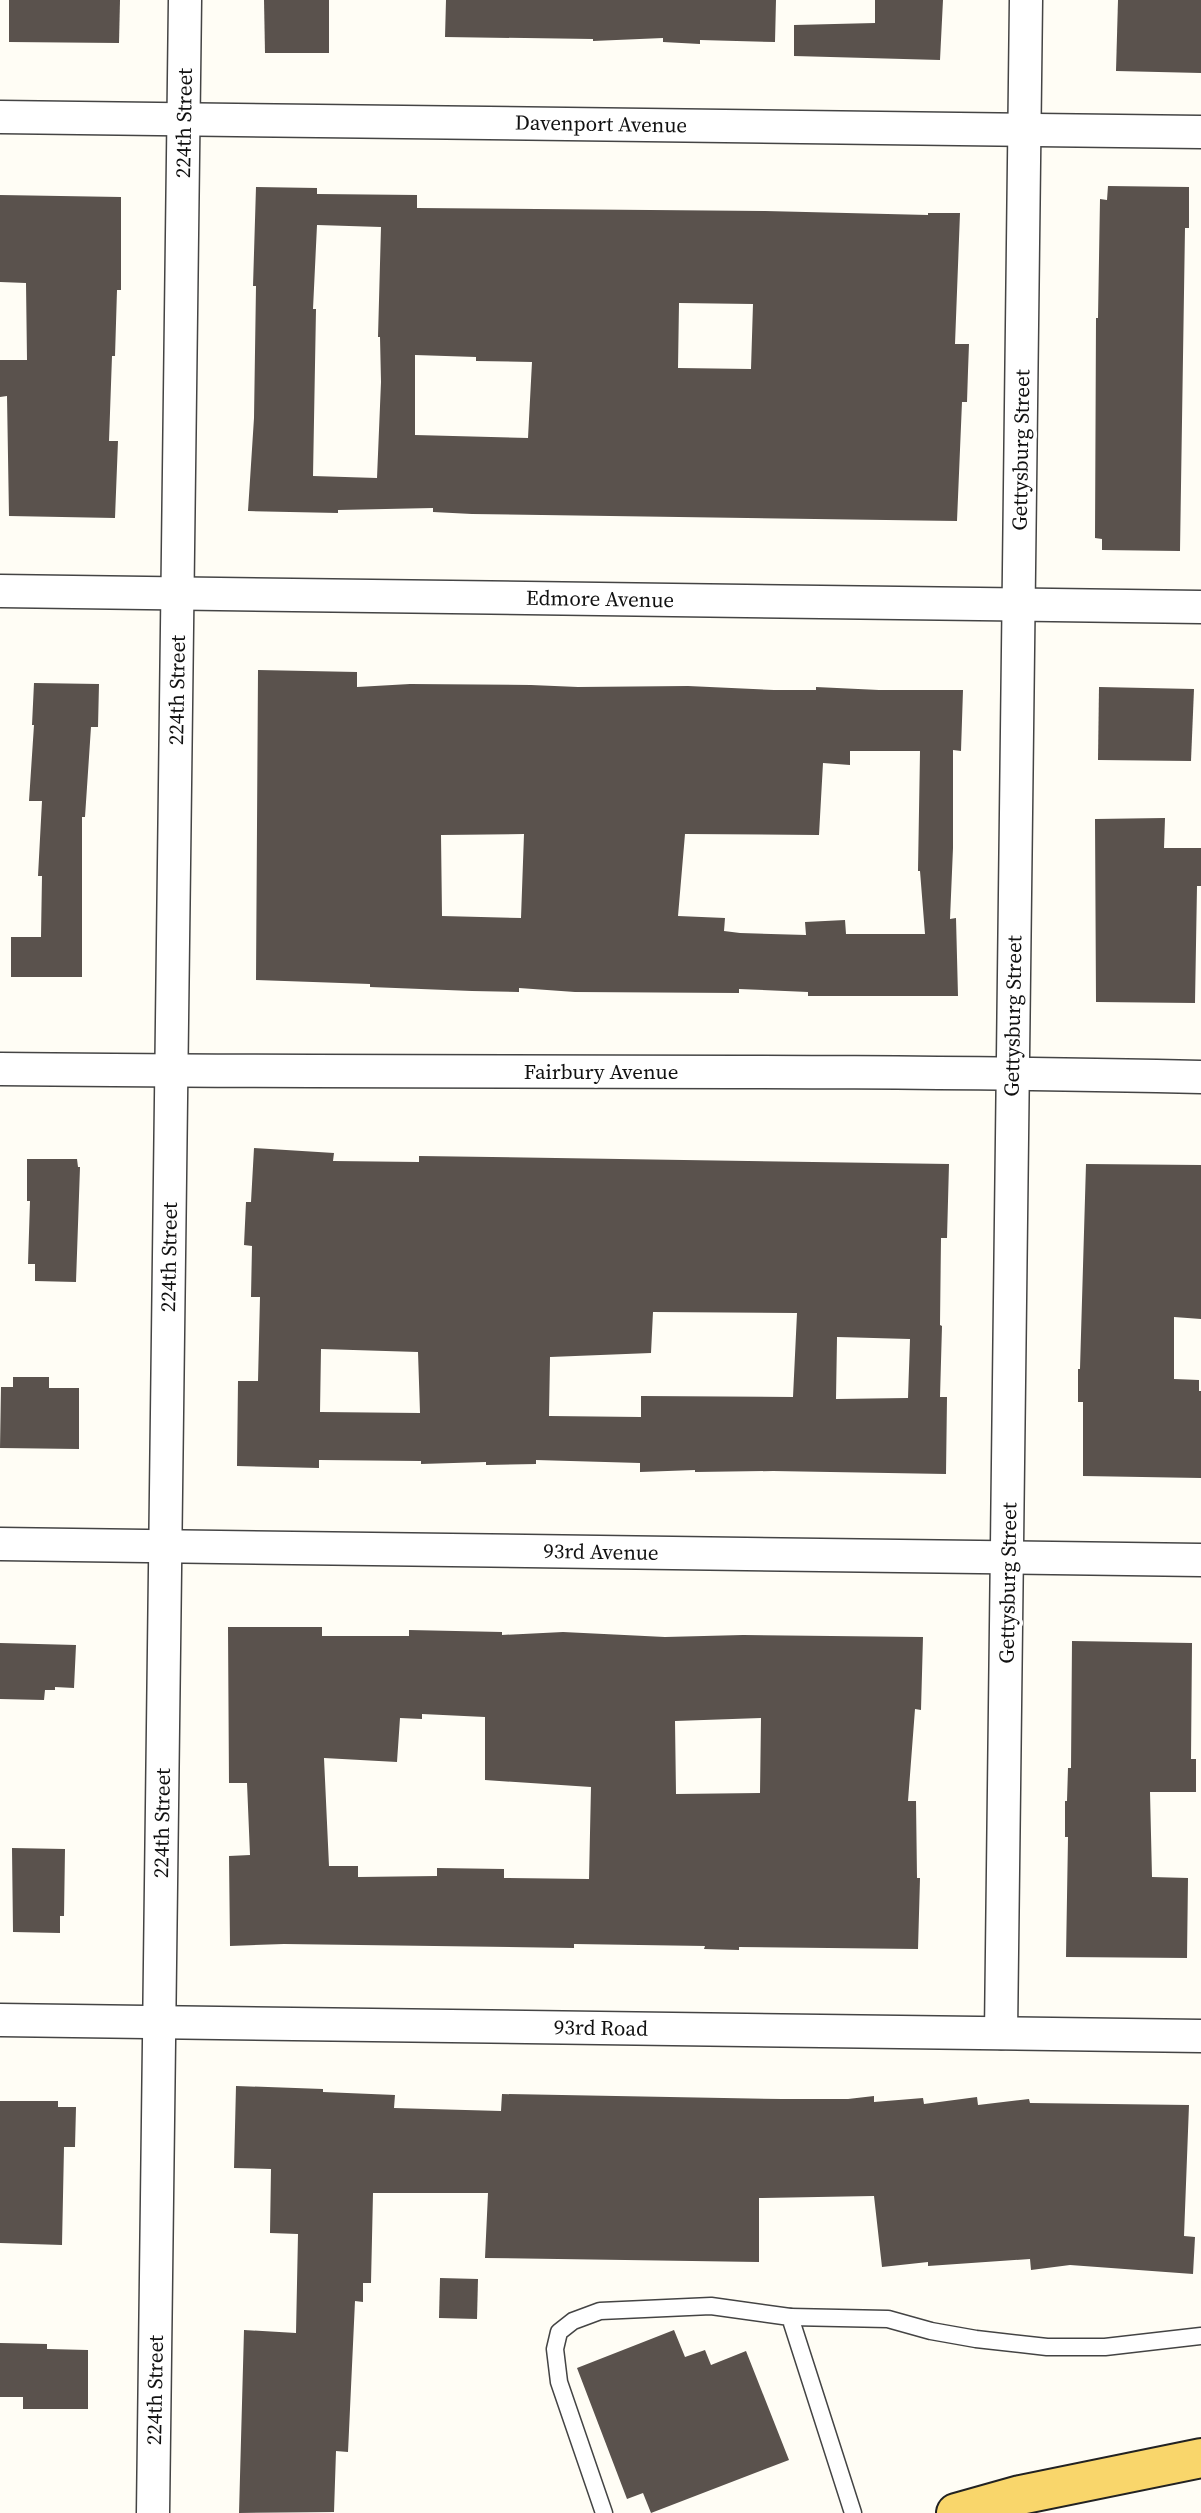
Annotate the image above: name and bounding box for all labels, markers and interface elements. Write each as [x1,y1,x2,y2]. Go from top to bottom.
street label: 224th Street [168,68,199,178]
street label: Davenport Avenue [515,107,687,140]
street label: Gettysburg Street [1005,369,1036,531]
street label: Edmore Avenue [526,583,674,614]
street label: 224th Street [161,635,192,745]
street label: Gettysburg Street [997,935,1028,1097]
street label: Fairbury Avenue [524,1057,678,1086]
street label: 224th Street [153,1202,184,1312]
street label: Gettysburg Street [992,1502,1023,1664]
street label: 93rd Avenue [543,1536,659,1567]
street label: 224th Street [146,1768,177,1878]
street label: 93rd Road [554,2012,648,2043]
street label: 224th Street [139,2335,170,2445]

